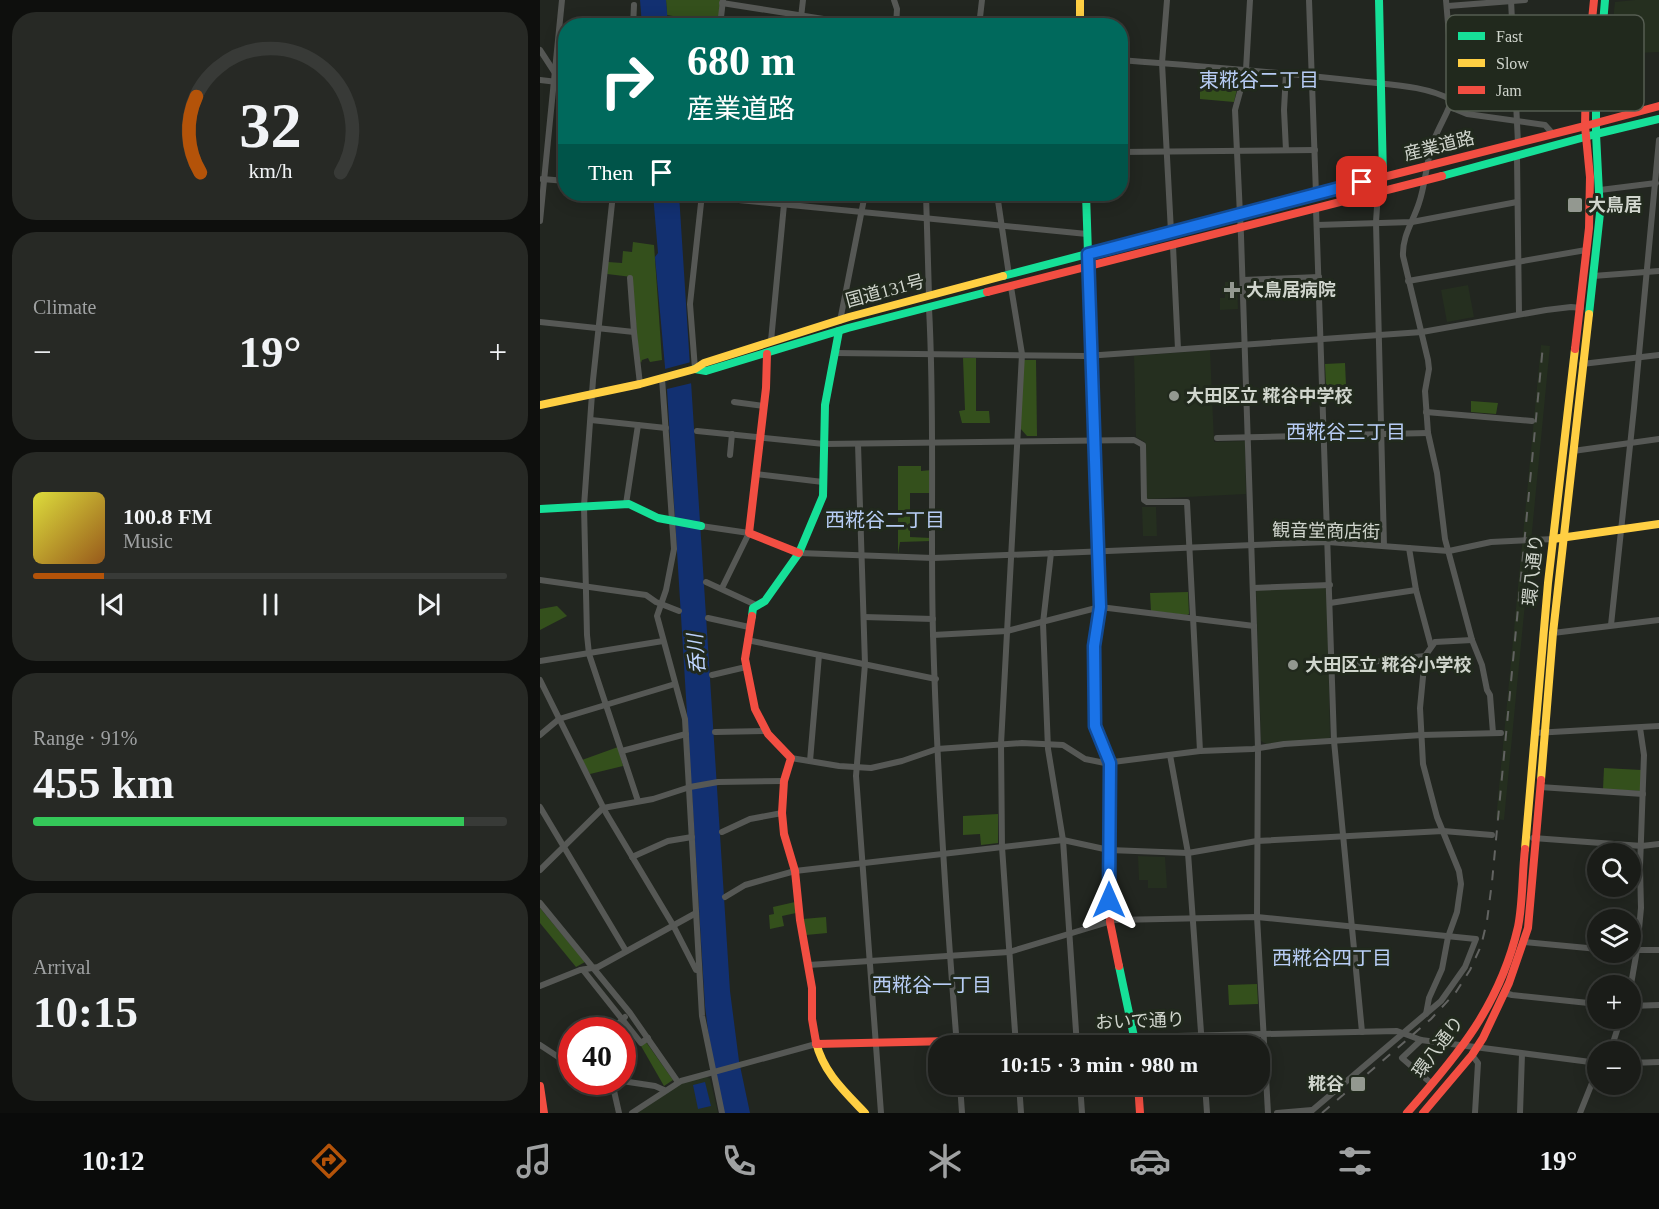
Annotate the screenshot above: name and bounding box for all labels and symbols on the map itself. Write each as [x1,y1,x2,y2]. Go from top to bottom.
legend [1446,15,1644,111]
text: Fast [1496,28,1523,45]
text: Slow [1496,55,1529,72]
district label: 東糀谷二丁目 [1199,69,1319,91]
text: Jam [1496,82,1522,99]
street label: 産業道路 [1402,128,1476,164]
pin [1336,156,1387,207]
place label: 大鳥居 [1588,195,1642,215]
marker: 大鳥居 [1566,196,1584,214]
street label: 国道131号 [843,271,927,311]
place label: 大鳥居病院 [1246,280,1336,300]
marker: 大鳥居病院 [1223,281,1241,299]
place label: 大田区立 糀谷中学校 [1186,386,1353,406]
marker: 大田区立 糀谷中学校 [1167,389,1181,403]
district label: 西糀谷三丁目 [1286,421,1406,443]
district label: 西糀谷二丁目 [825,509,945,531]
street label: 観音堂商店街 [1272,520,1380,542]
street label: 環八通り [1519,533,1547,607]
water label: 呑川 [683,631,708,675]
place label: 大田区立 糀谷小学校 [1305,655,1472,675]
marker: 大田区立 糀谷小学校 [1286,658,1300,672]
position arrow [1077,868,1141,932]
district label: 西糀谷四丁目 [1272,947,1392,969]
district label: 西糀谷一丁目 [872,974,992,996]
street label: おいで通り [1095,1009,1185,1033]
street label: 環八通り [1408,1012,1468,1082]
speed limit sign: 40 [558,1017,636,1095]
place label: 糀谷 [1308,1074,1344,1094]
marker: 糀谷 [1349,1075,1367,1093]

